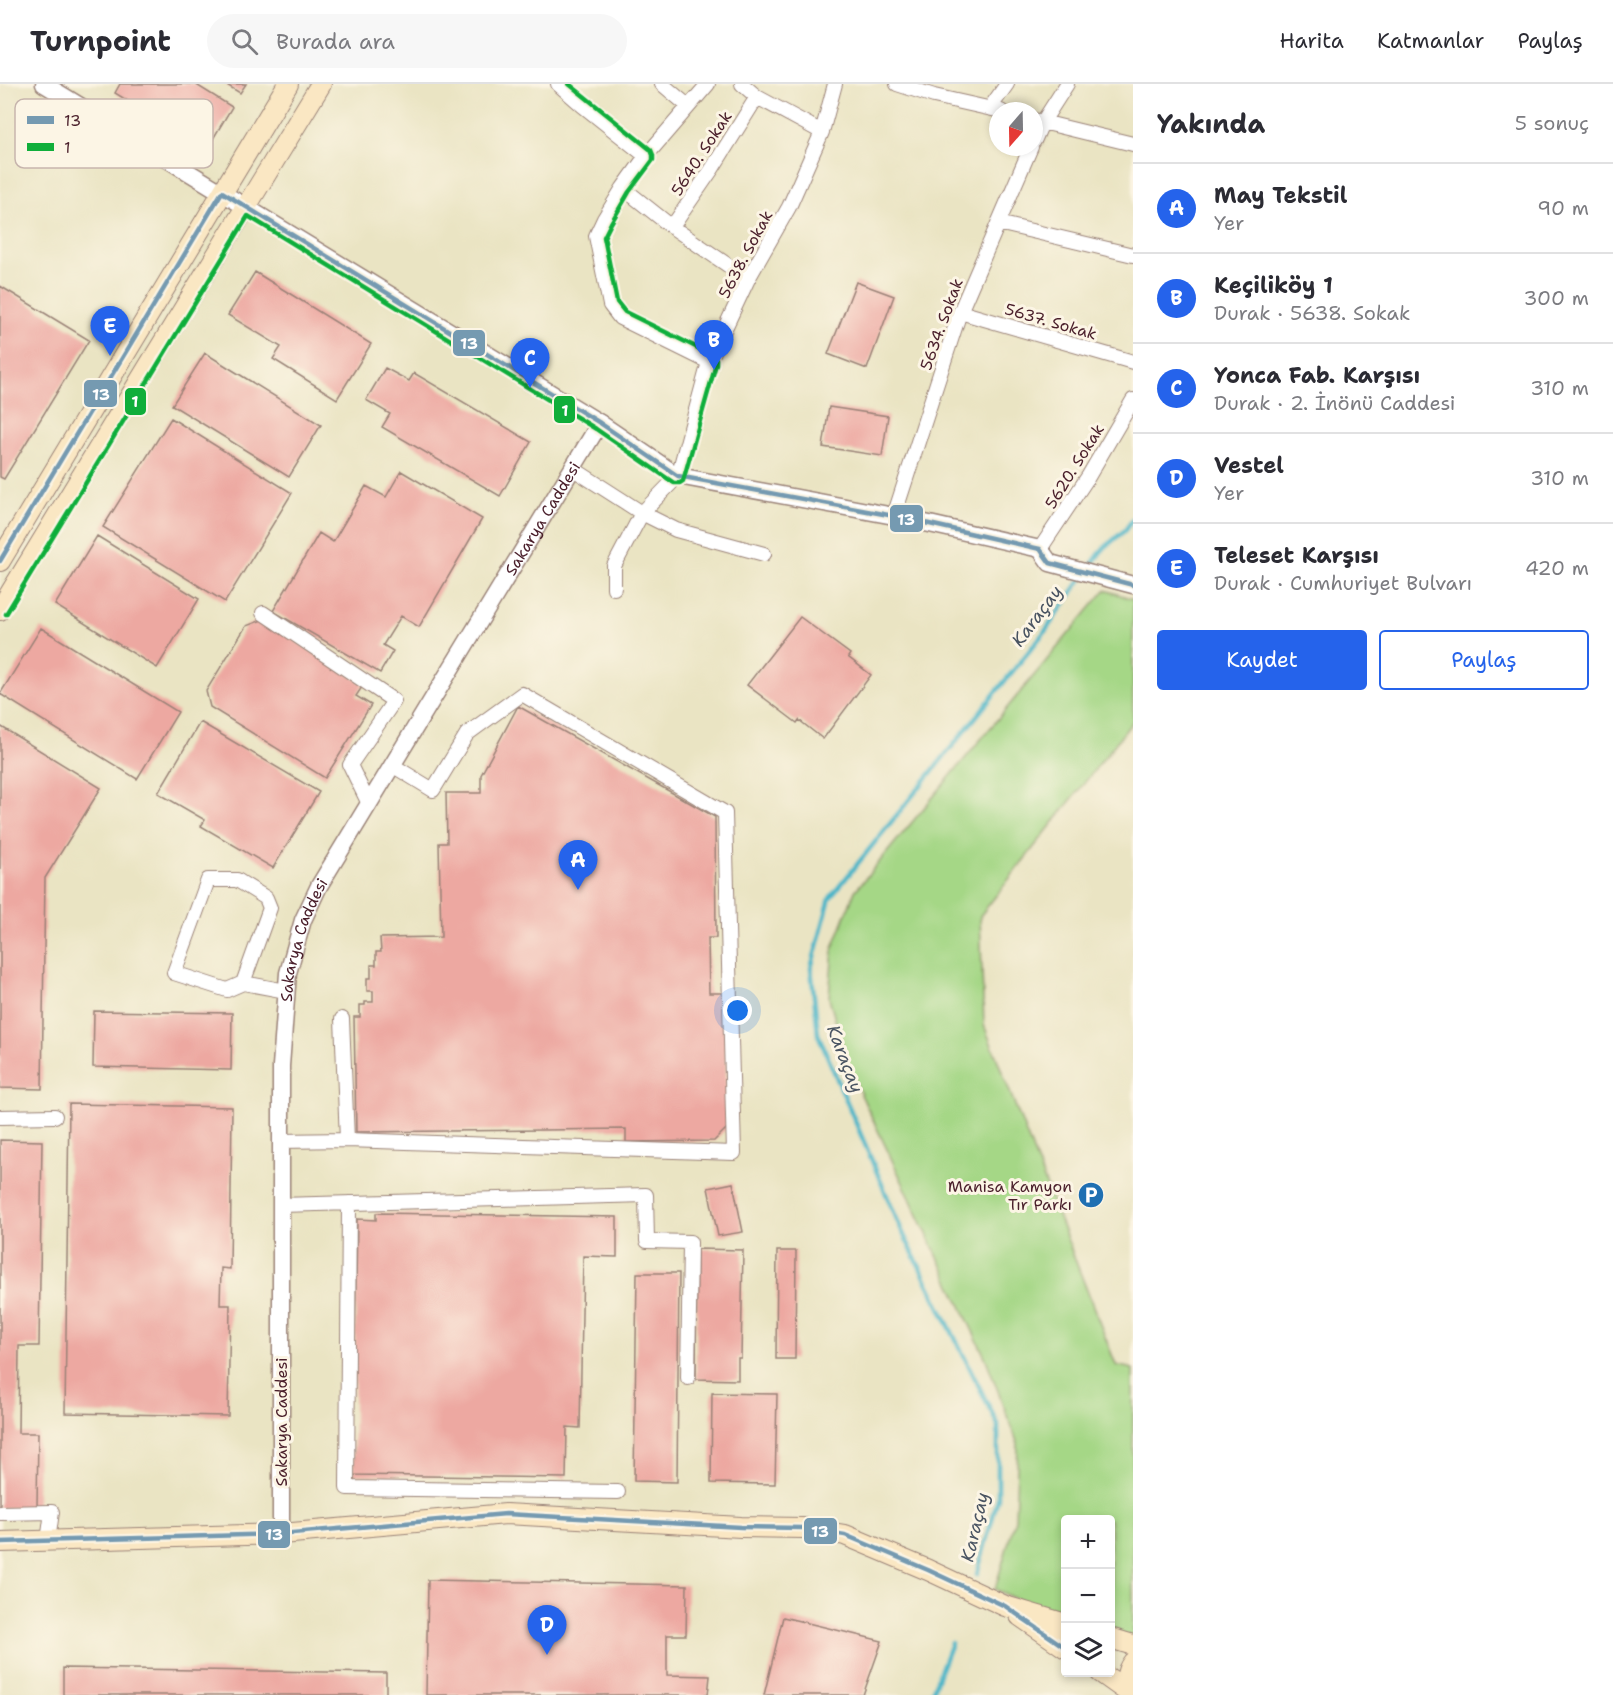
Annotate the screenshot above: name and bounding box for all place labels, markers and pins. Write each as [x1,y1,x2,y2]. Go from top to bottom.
pin: E [90,306,130,356]
pin: B [694,320,734,370]
pin: C [510,338,550,388]
pin: A [558,840,598,890]
place label: Manisa Kamyon Tır Parkı [948,1176,1072,1215]
parking icon: Manisa Kamyon Tır Parkı [1076,1180,1106,1210]
pin: D [528,1606,566,1655]

